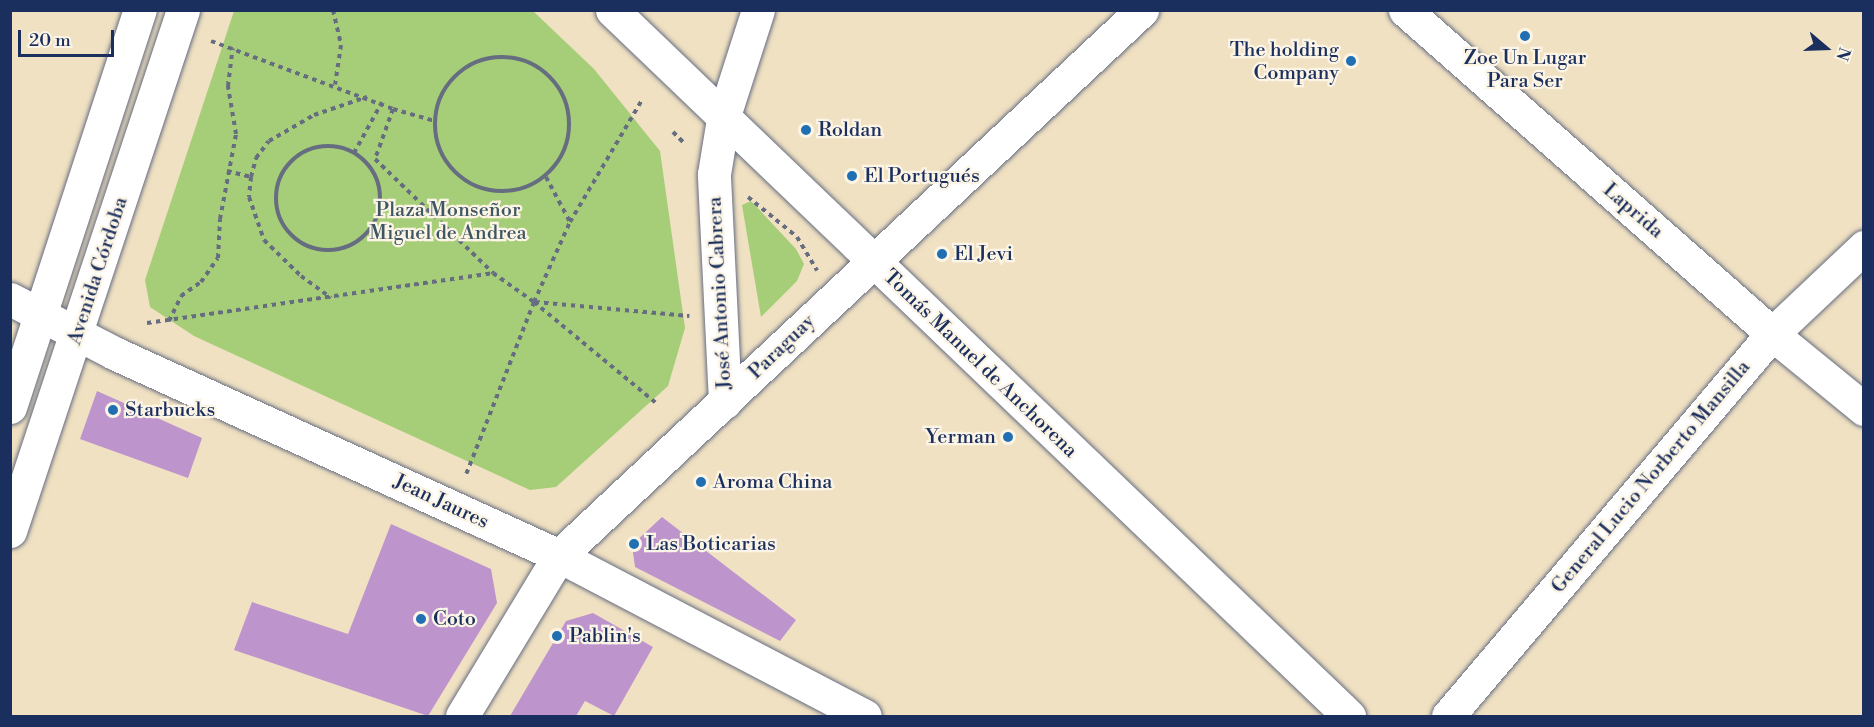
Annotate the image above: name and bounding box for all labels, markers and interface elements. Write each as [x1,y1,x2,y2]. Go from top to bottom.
scale bar [21,18,117,56]
north arrow [1796,18,1856,78]
text: 20 m [29,29,71,52]
marker: Zoe Un Lugar Para Ser [1518,29,1532,43]
place label: The holding Company [1230,38,1339,85]
text: N [1832,45,1855,63]
place label: Zoe Un Lugar Para Ser [1464,46,1586,93]
marker: The holding Company [1344,54,1358,68]
place label: Roldan [818,118,882,142]
marker: Roldan [799,123,813,137]
place label: El Portugués [864,164,980,188]
marker: El Portugués [845,169,859,183]
street label: Laprida [1598,178,1668,244]
street label: Avenida Córdoba [63,194,133,348]
street label: José Antonio Cabrera [703,196,737,390]
park label: Plaza Monseñor Miguel de Andrea [369,198,527,245]
place label: El Jevi [954,242,1013,266]
marker: El Jevi [935,247,949,261]
street label: Tomás Manuel de Anchorena [878,265,1082,463]
street label: Paraguay [744,310,820,384]
street label: General Lucio Norberto Mansilla [1546,356,1756,598]
place label: Starbucks [125,398,215,422]
marker: Starbucks [106,403,120,417]
place label: Yerman [926,425,996,449]
marker: Yerman [1001,430,1015,444]
street label: Jean Jaures [390,470,492,534]
place label: Aroma China [713,470,832,494]
marker: Aroma China [694,475,708,489]
place label: Las Boticarias [646,532,776,556]
marker: Las Boticarias [627,537,641,551]
place label: Coto [433,607,476,631]
marker: Coto [414,612,428,626]
place label: Pablin's [569,624,641,648]
marker: Pablin's [550,629,564,643]

